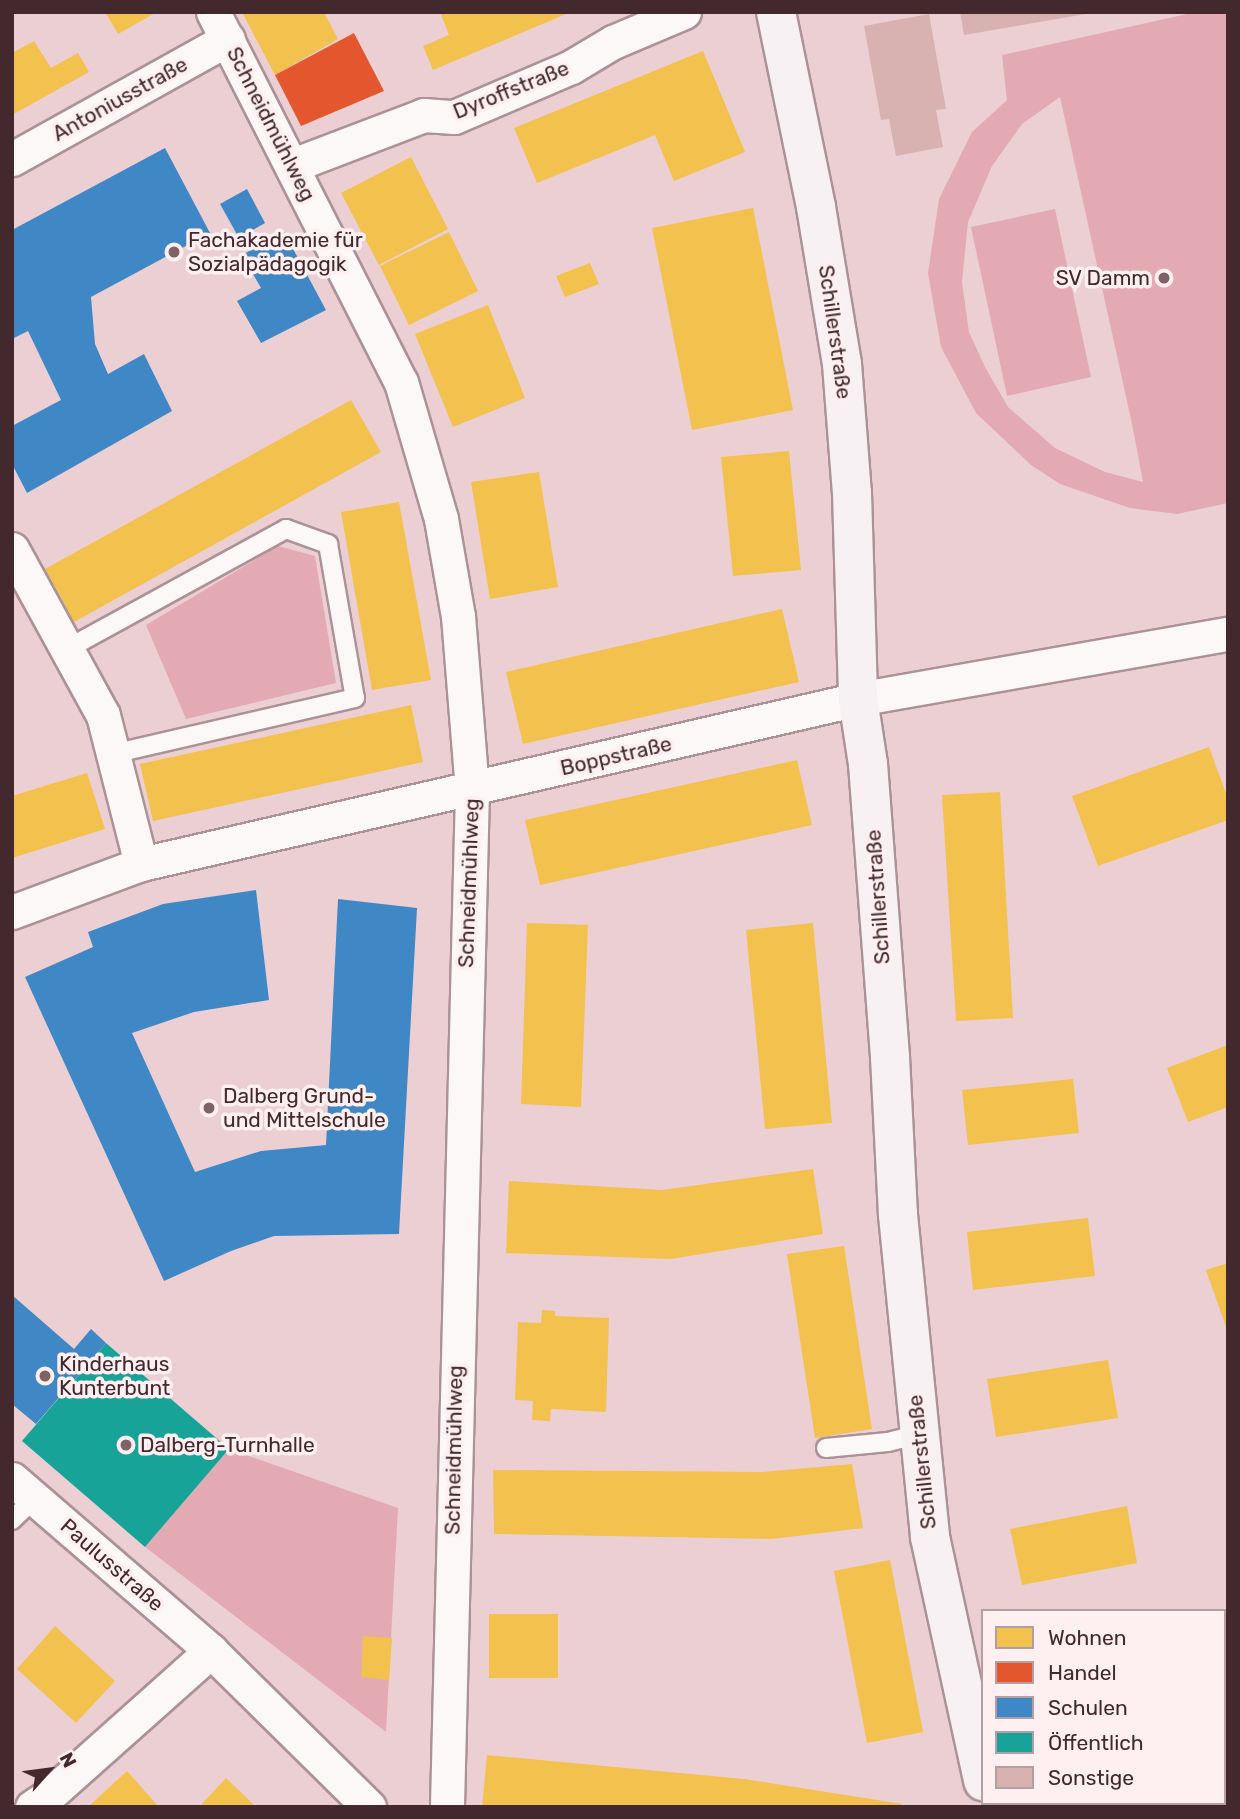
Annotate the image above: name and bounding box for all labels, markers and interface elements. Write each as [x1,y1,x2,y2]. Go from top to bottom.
street label: Schneidmühlweg [221,43,321,205]
street label: Antoniusstraße [48,51,192,147]
street label: Dyroffstraße [449,55,573,125]
place label: Fachakademie für Sozialpädagogik [188,227,363,277]
marker: Fachakademie für Sozialpädagogik [166,244,182,260]
street label: Schillerstraße [813,263,857,401]
place label: SV Damm [1055,265,1150,291]
marker: SV Damm [1156,270,1172,286]
street label: Boppstraße [558,731,674,781]
street label: Schneidmühlweg [453,798,485,968]
street label: Schillerstraße [861,829,895,965]
place label: Dalberg Grund- und Mittelschule [223,1083,386,1133]
marker: Dalberg Grund- und Mittelschule [201,1100,217,1116]
place label: Kinderhaus Kunterbunt [59,1351,170,1401]
street label: Schneidmühlweg [440,1365,468,1535]
marker: Kinderhaus Kunterbunt [37,1368,53,1384]
street label: Schillerstraße [902,1394,942,1530]
place label: Dalberg-Turnhalle [140,1432,315,1458]
marker: Dalberg-Turnhalle [118,1437,134,1453]
street label: Paulusstraße [55,1513,169,1617]
legend [981,1609,1226,1805]
text: Wohnen [1048,1625,1126,1650]
text: Handel [1048,1660,1117,1685]
text: Schulen [1048,1695,1128,1720]
text: Öffentlich [1048,1730,1144,1755]
north arrow [14,1735,84,1805]
text: N [55,1748,81,1771]
text: Sonstige [1048,1765,1134,1790]

